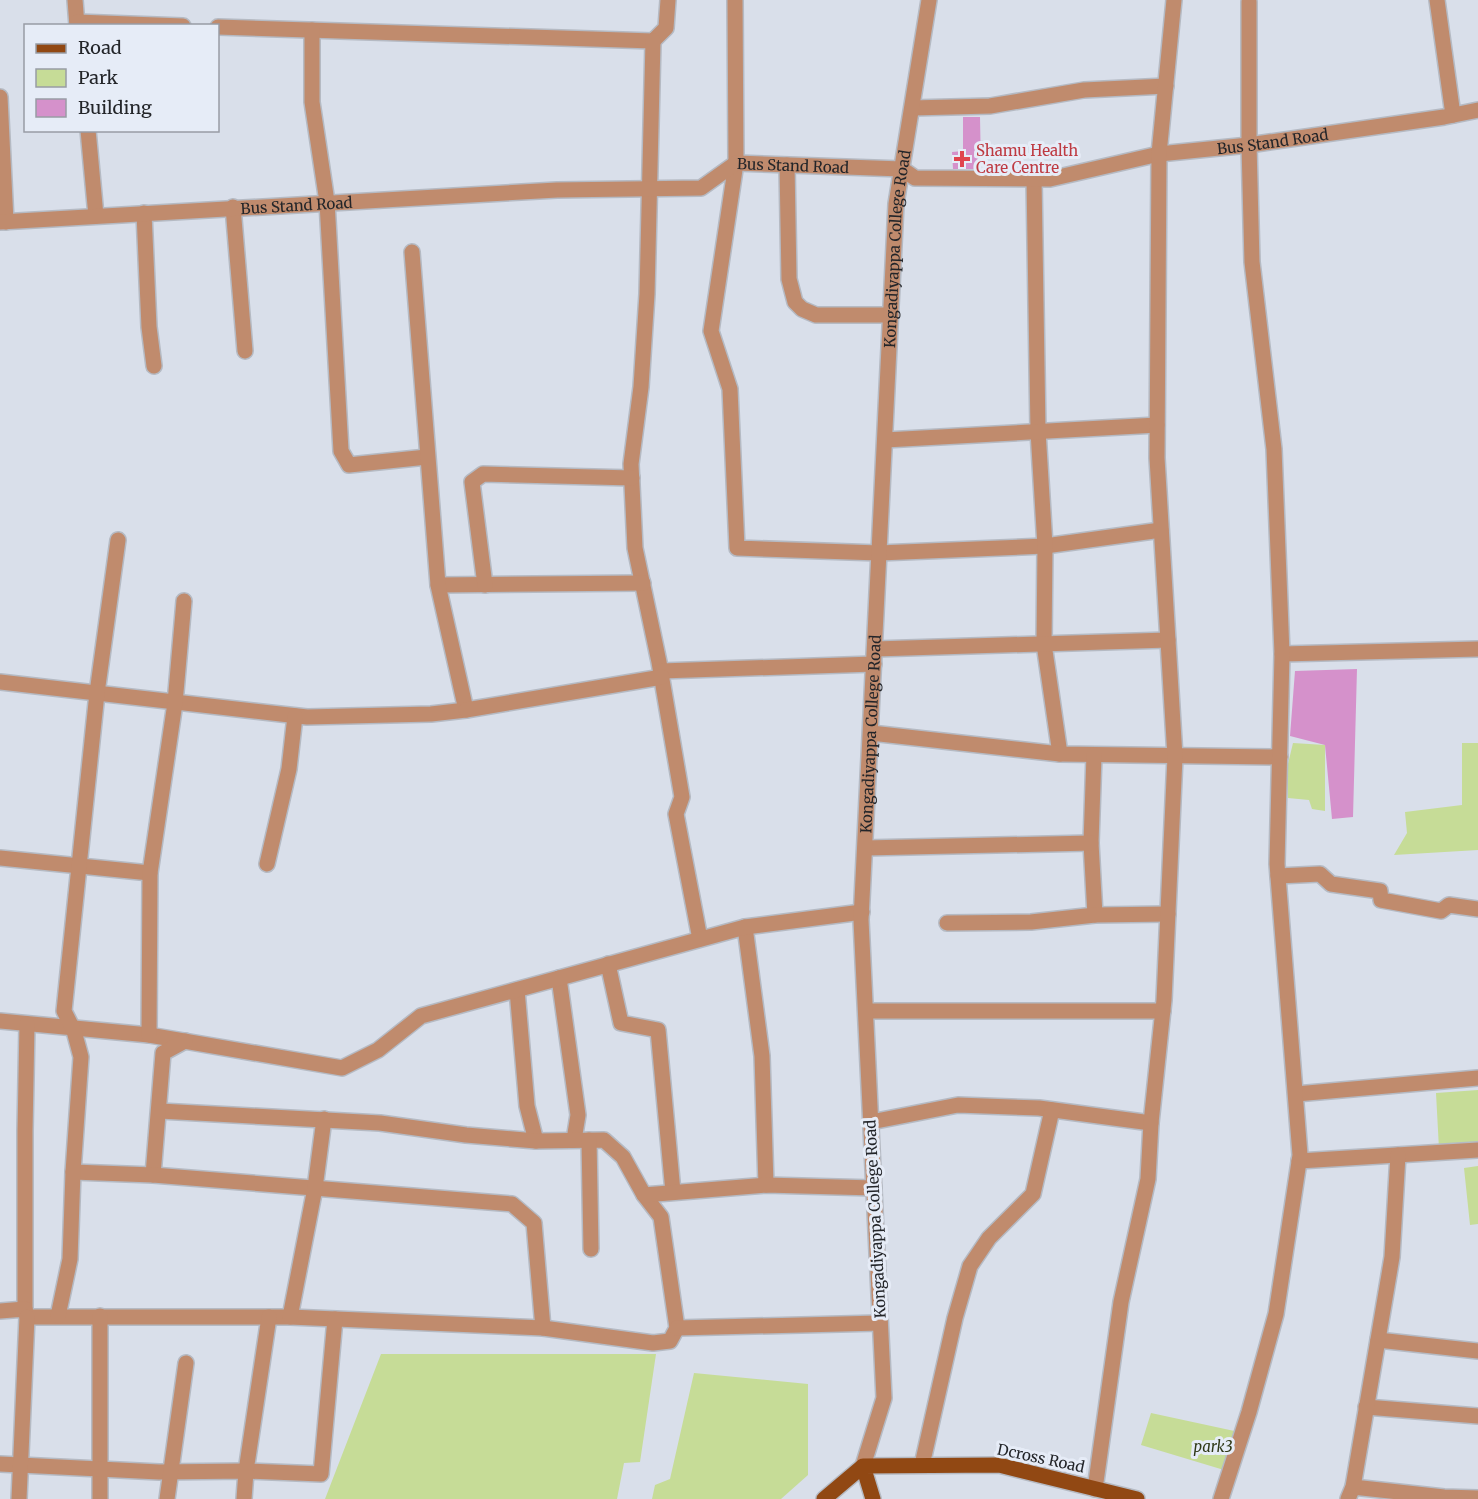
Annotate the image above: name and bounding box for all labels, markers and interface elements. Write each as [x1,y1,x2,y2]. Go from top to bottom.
legend [24,24,219,132]
text: Road [78,36,122,59]
text: Park [78,66,119,89]
text: Building [78,96,152,119]
street label: Bus Stand Road [1216,124,1329,158]
place label: Shamu Health Care Centre [976,141,1078,177]
street label: Kongadiyappa College Road [879,148,914,348]
marker: Shamu Health Care Centre [953,150,971,168]
street label: Bus Stand Road [737,154,849,177]
street label: Bus Stand Road [240,192,353,218]
street label: Kongadiyappa College Road [856,634,884,834]
street label: Kongadiyappa College Road [860,1119,890,1319]
park label: park3 [1194,1437,1233,1456]
street label: Dcross Road [996,1439,1086,1477]

